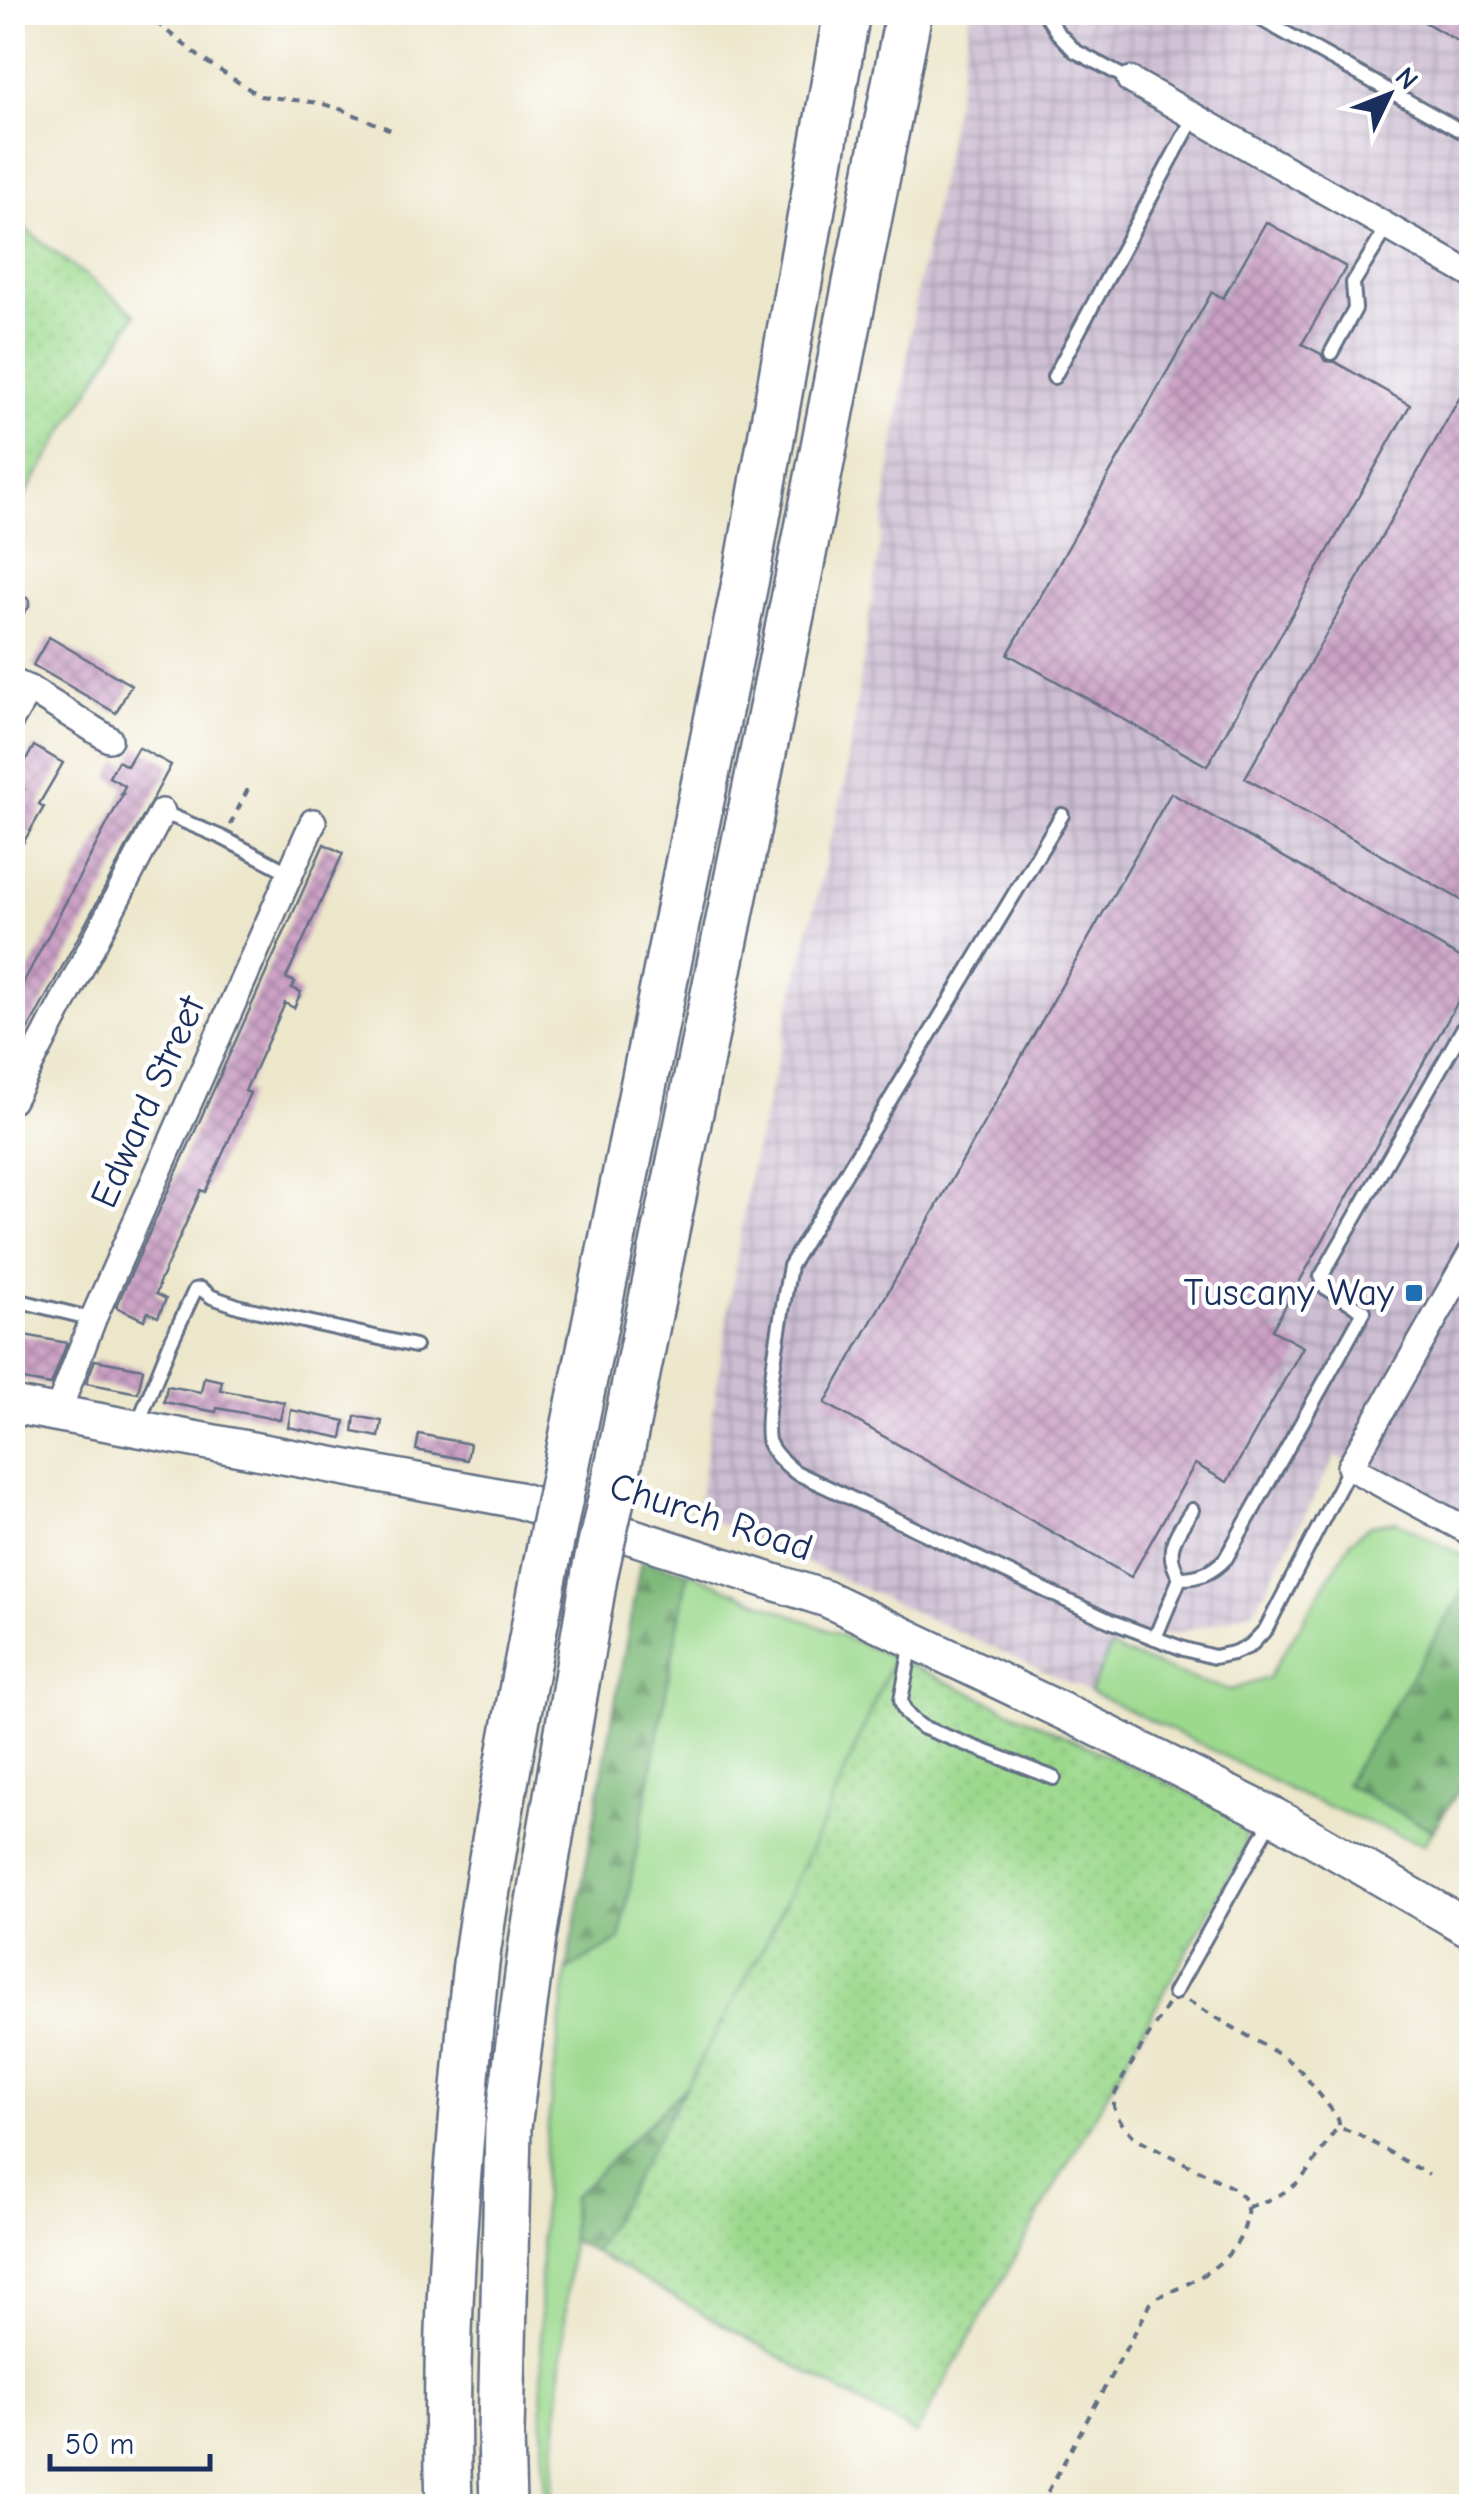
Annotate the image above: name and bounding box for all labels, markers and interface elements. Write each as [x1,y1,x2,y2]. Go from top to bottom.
north arrow [1339,45,1439,145]
text: N [1389,61,1424,96]
street label: Edward Street [82,989,215,1214]
place label: Tuscany Way [1183,1271,1394,1315]
marker: Tuscany Way [1403,1282,1425,1304]
street label: Church Road [604,1464,818,1570]
scale bar [50,2409,210,2471]
text: 50 m [65,2427,134,2462]

